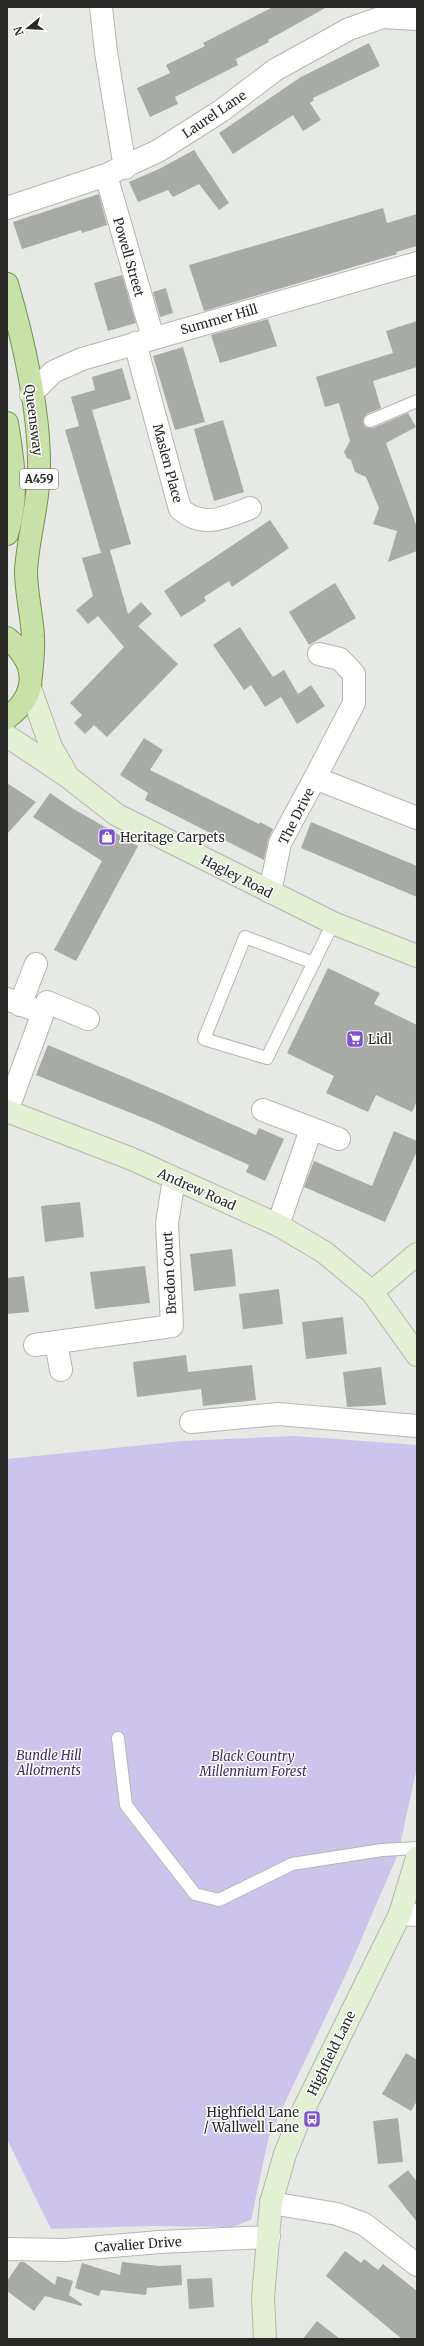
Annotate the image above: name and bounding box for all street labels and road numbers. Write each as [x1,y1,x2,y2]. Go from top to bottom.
street label: Laurel Lane [179,87,250,142]
street label: Powell Street [109,216,148,299]
street label: Summer Hill [178,300,260,339]
street label: Queensway [21,383,46,457]
street label: Maslen Place [149,422,186,505]
road number: A459 [20,469,58,489]
street label: The Drive [275,785,318,847]
street label: Hagley Road [198,851,276,902]
street label: Andrew Road [154,1164,239,1214]
street label: Bredon Court [159,1231,180,1315]
street label: Highfield Lane [304,2008,359,2099]
street label: Cavalier Drive [94,2233,182,2256]

